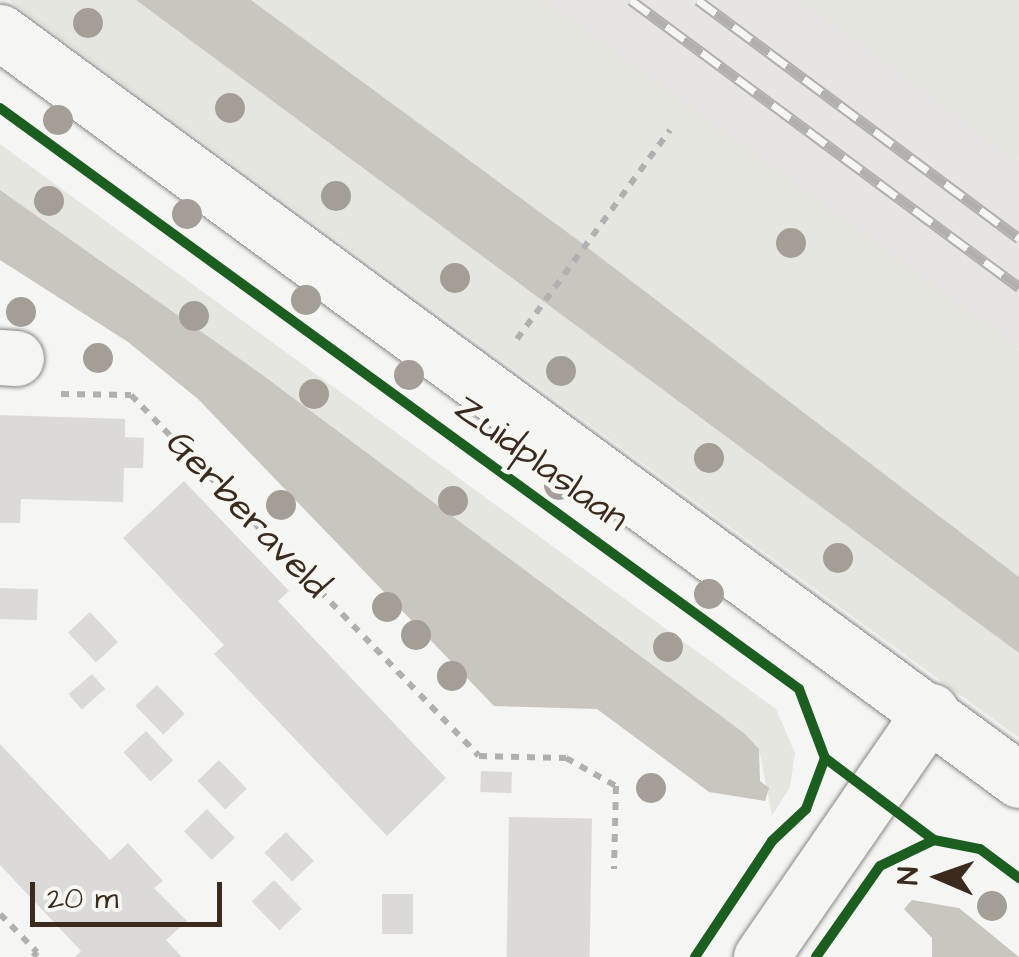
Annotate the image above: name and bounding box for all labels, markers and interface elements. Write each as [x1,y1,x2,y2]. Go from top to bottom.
street label: Zuidplaslaan [445,386,637,542]
street label: Gerberaveld [156,422,338,608]
north arrow [889,827,989,927]
scale bar [35,862,228,924]
text: N [889,866,928,885]
text: 20 m [47,878,118,920]

